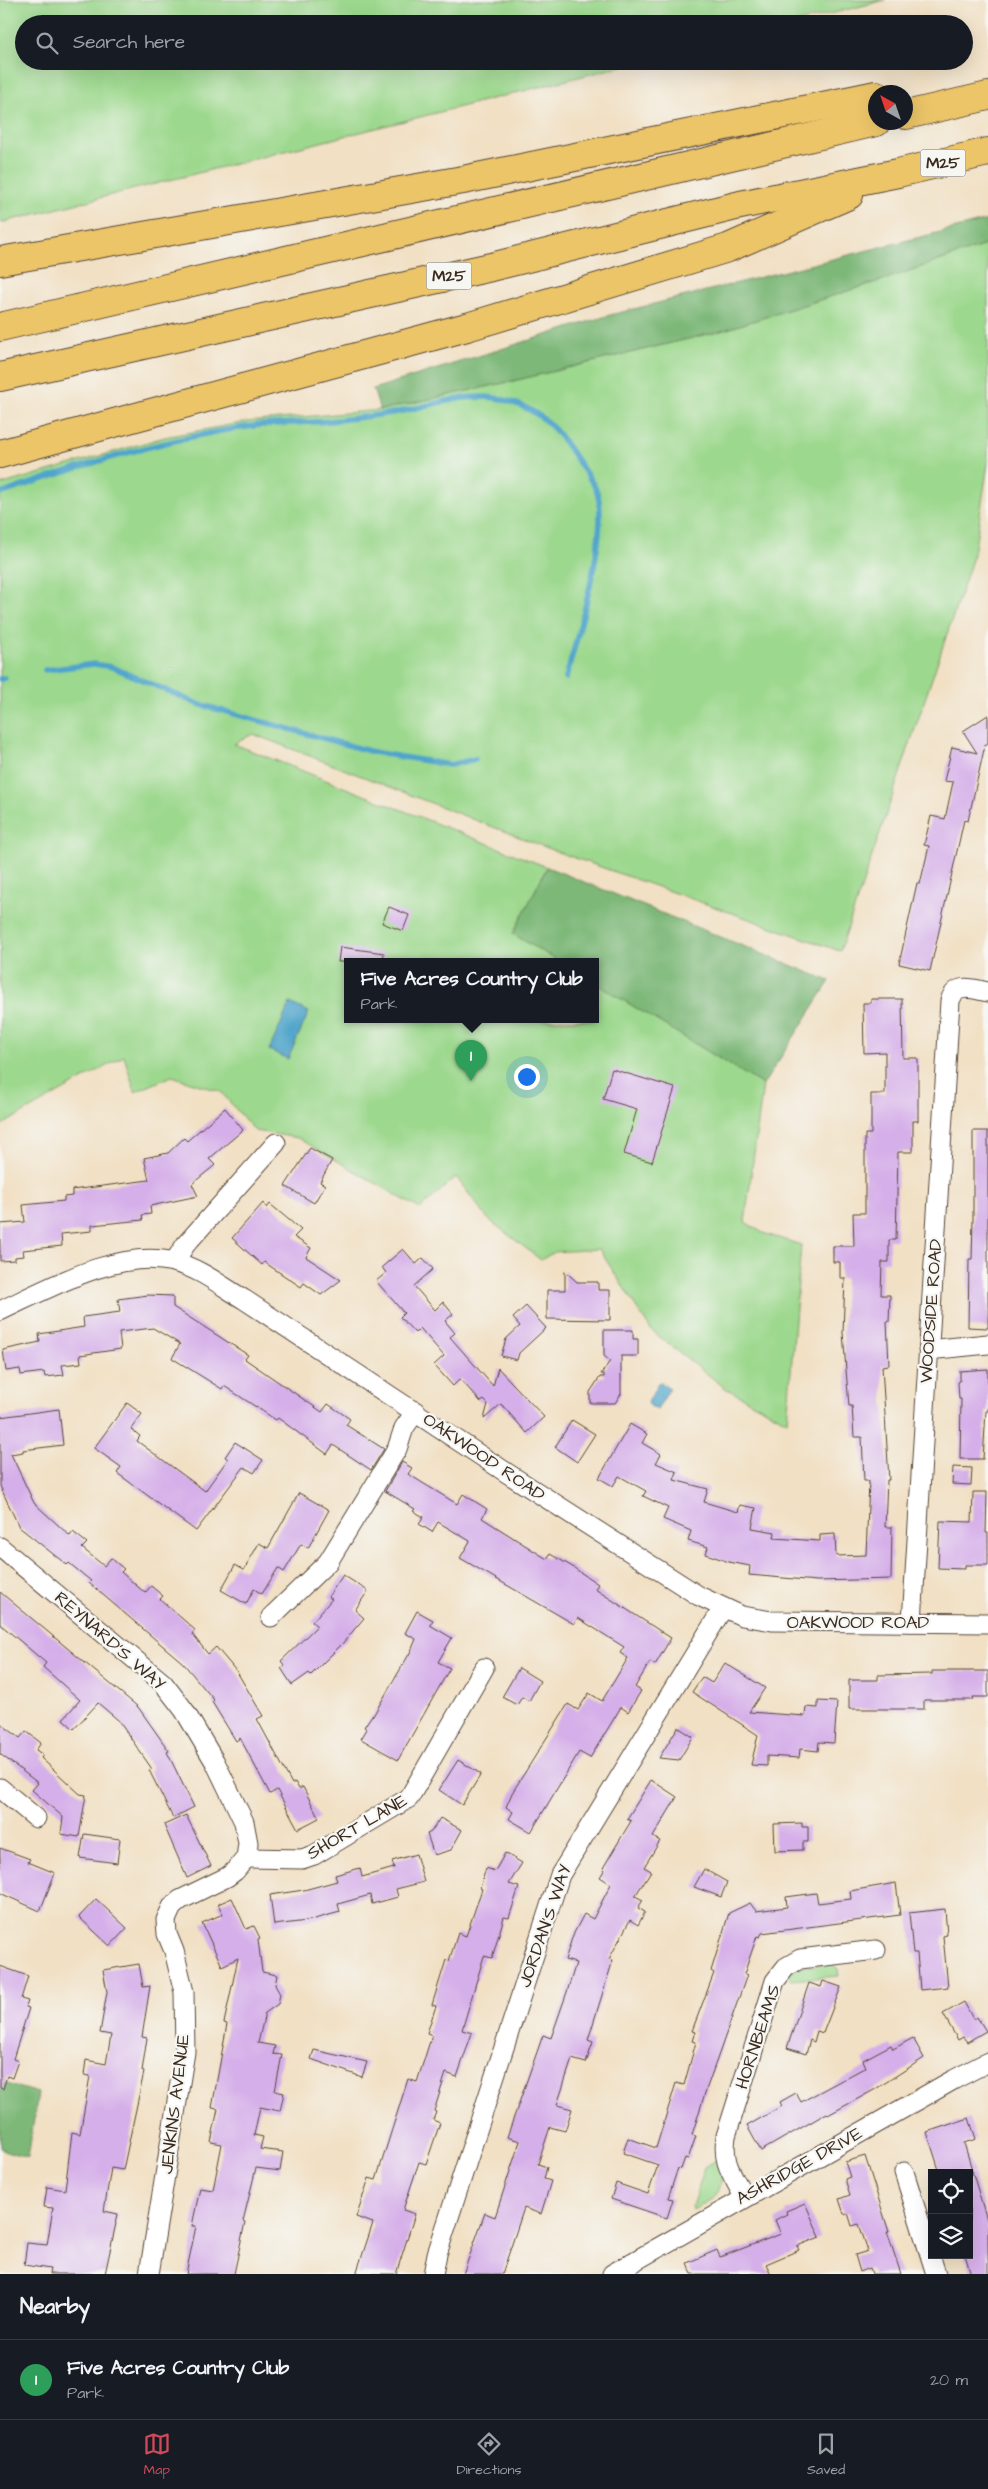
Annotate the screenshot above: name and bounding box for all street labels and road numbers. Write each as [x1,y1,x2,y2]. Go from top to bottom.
road number: M25 [920,150,966,177]
road number: M25 [426,262,472,290]
street label: WOODSIDE ROAD [913,1238,949,1384]
street label: OAKWOOD ROAD [418,1407,550,1507]
street label: REYNARD'S WAY [49,1586,171,1697]
street label: OAKWOOD ROAD [787,1610,930,1635]
street label: SHORT LANE [302,1788,412,1866]
street label: JORDAN'S WAY [512,1861,578,1991]
street label: HORNBEAMS [729,1982,787,2092]
street label: JENKINS AVENUE [154,2032,196,2175]
street label: ASHRIDGE DRIVE [731,2121,867,2211]

